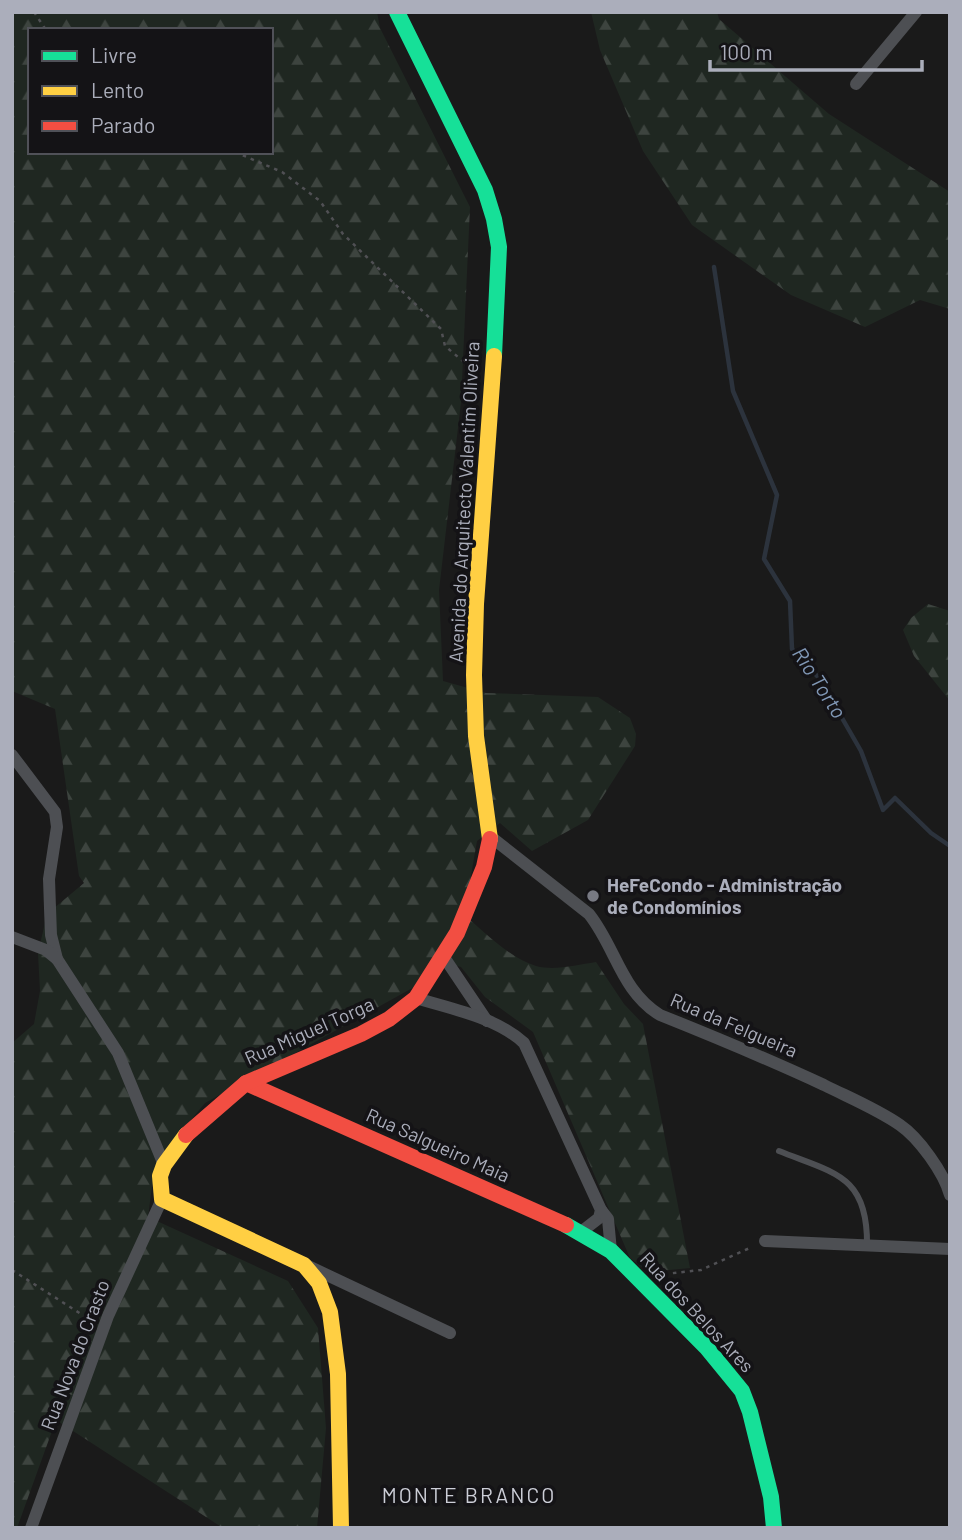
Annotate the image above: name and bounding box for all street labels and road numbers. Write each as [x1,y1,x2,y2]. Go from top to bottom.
street label: Avenida do Arquitecto Valentim Oliveira [444,341,483,663]
street label: Rua da Felgueira [667,987,801,1062]
street label: Rua Miguel Torga [241,992,377,1069]
street label: Rua Salgueiro Maia [363,1103,514,1186]
street label: Rua dos Belos Ares [636,1247,759,1377]
street label: Rua Nova do Crasto [35,1276,114,1433]

